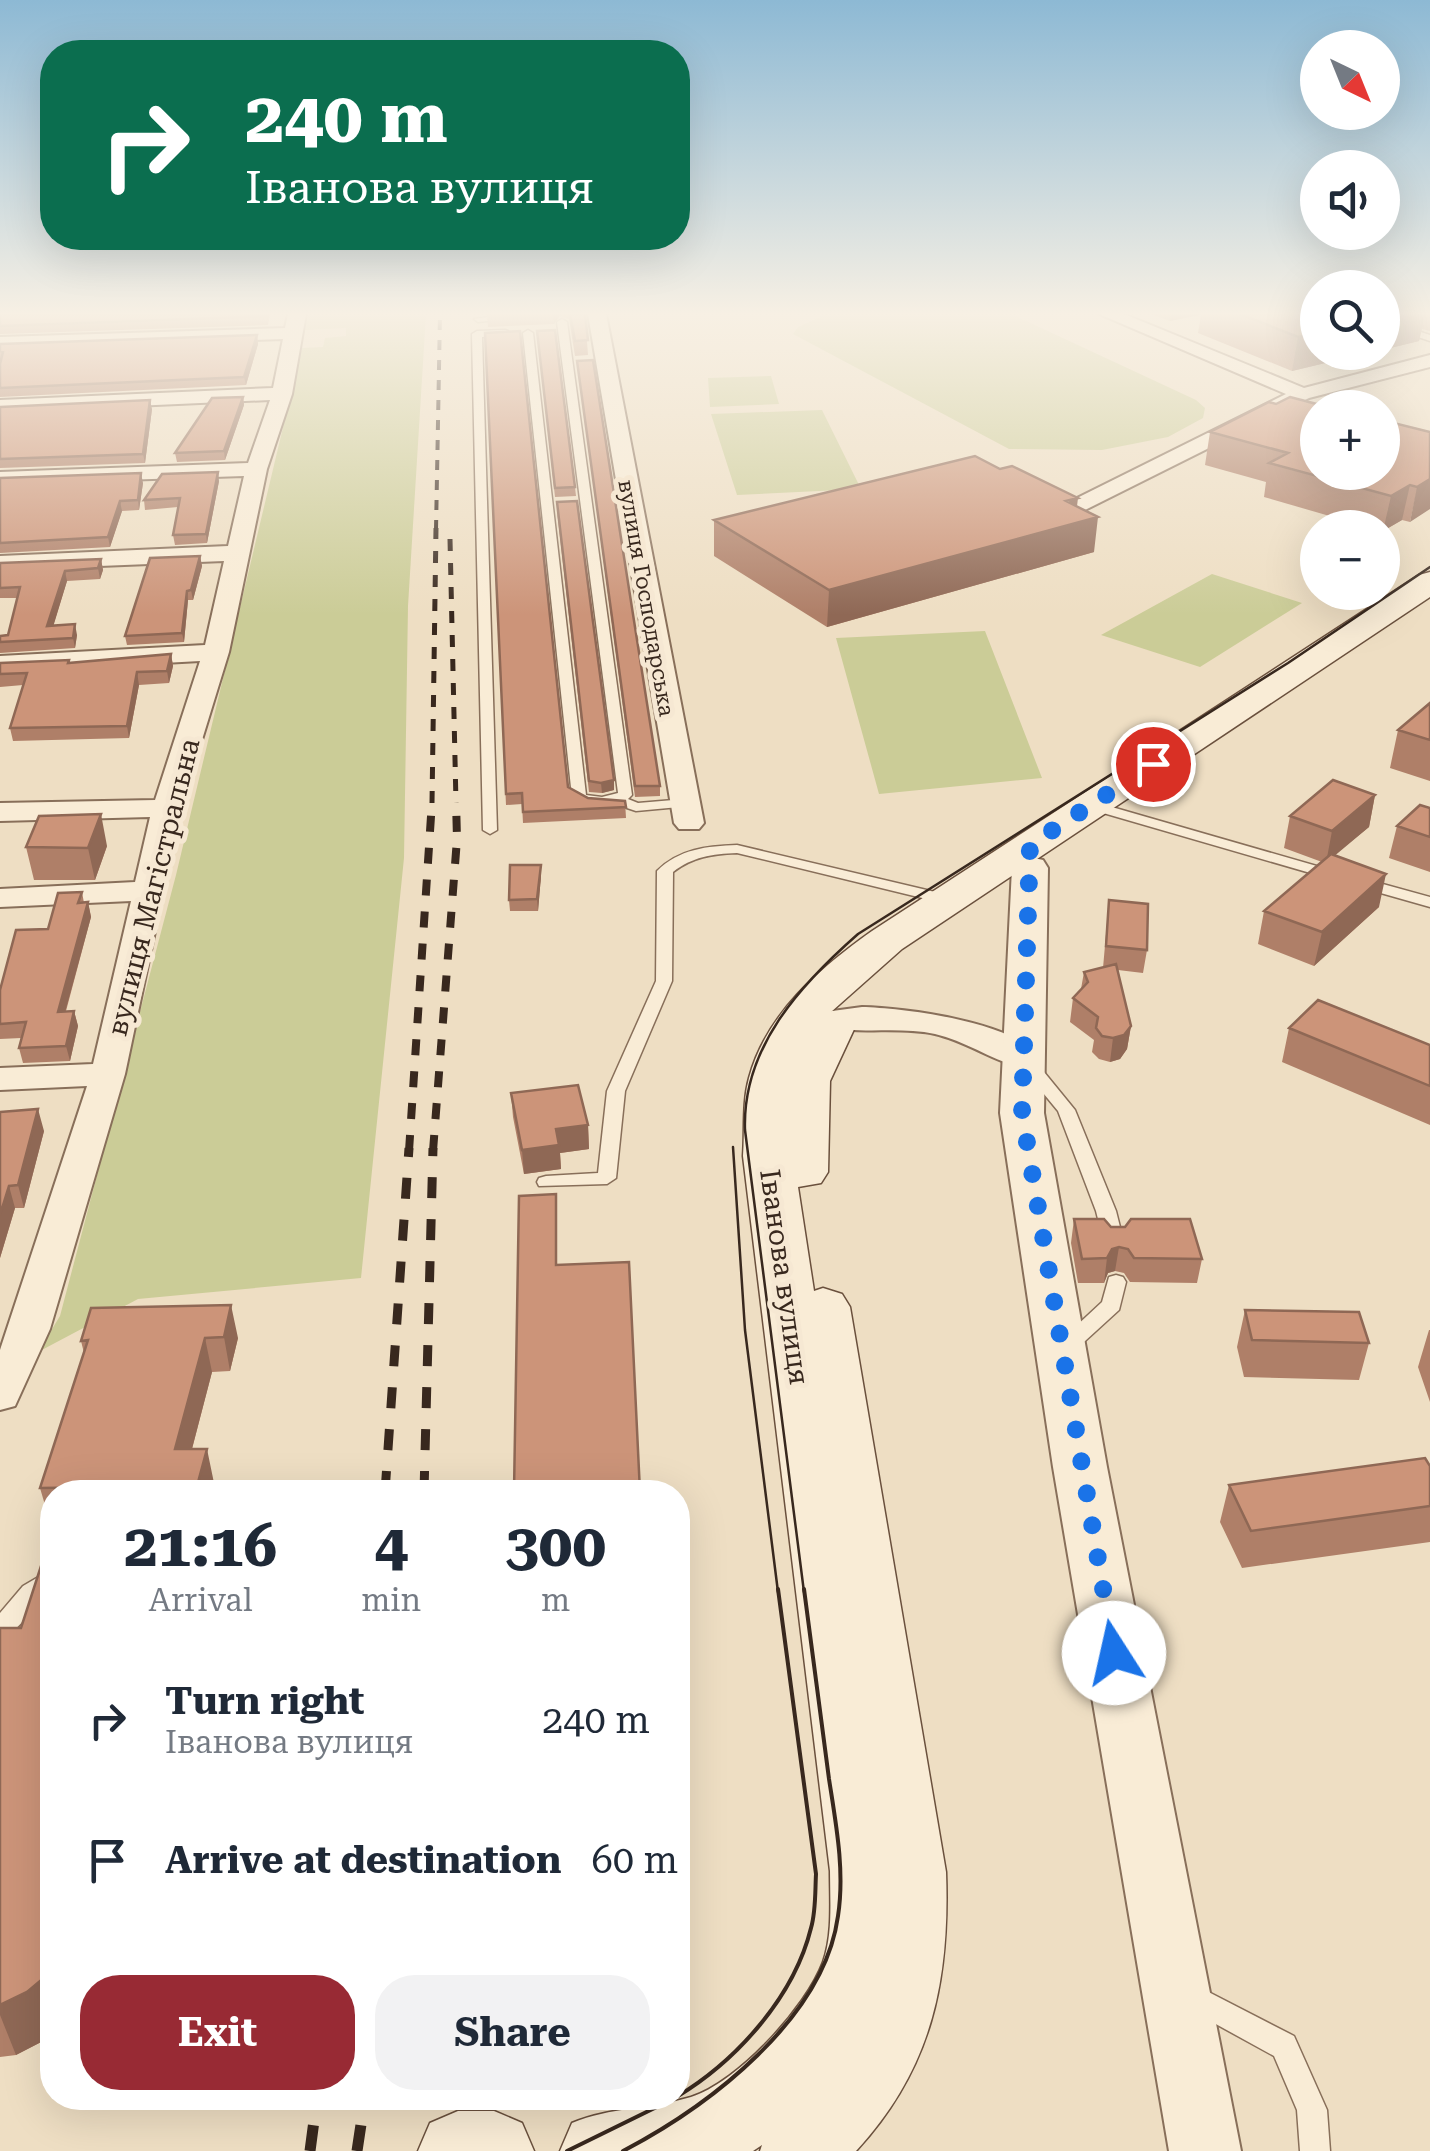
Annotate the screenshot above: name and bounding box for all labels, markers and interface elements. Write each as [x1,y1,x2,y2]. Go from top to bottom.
north arrow [1300,30,1400,130]
map controls [1300,30,1400,610]
text: 240 m [245,77,448,159]
icon: right [80,80,210,210]
button: sound [1300,150,1400,250]
text: Іванова вулиця [245,161,594,214]
button: search [1300,270,1400,370]
button: + [1300,390,1400,490]
street label: вулиця Господарська [613,478,680,718]
button: − [1300,510,1400,610]
pin [1111,722,1196,807]
street label: вулиця Магістральна [101,735,206,1039]
icon: arrive [1126,737,1181,792]
street label: Іванова вулиця [753,1167,816,1387]
text: 21:16 [124,1510,277,1581]
text: 4 [374,1510,408,1581]
text: 300 [505,1510,606,1581]
text: Arrival [149,1581,253,1619]
text: min [361,1581,421,1619]
text: m [541,1581,570,1619]
position arrow [1062,1601,1166,1705]
text: Turn right [165,1679,364,1723]
icon: right [80,1693,135,1748]
text: 240 m [542,1698,650,1742]
text: Іванова вулиця [165,1723,413,1761]
icon: arrive [80,1833,135,1888]
text: Arrive at destination [165,1838,561,1882]
text: 60 m [591,1838,678,1882]
button: Exit [80,1975,355,2090]
button: Share [375,1975,650,2090]

